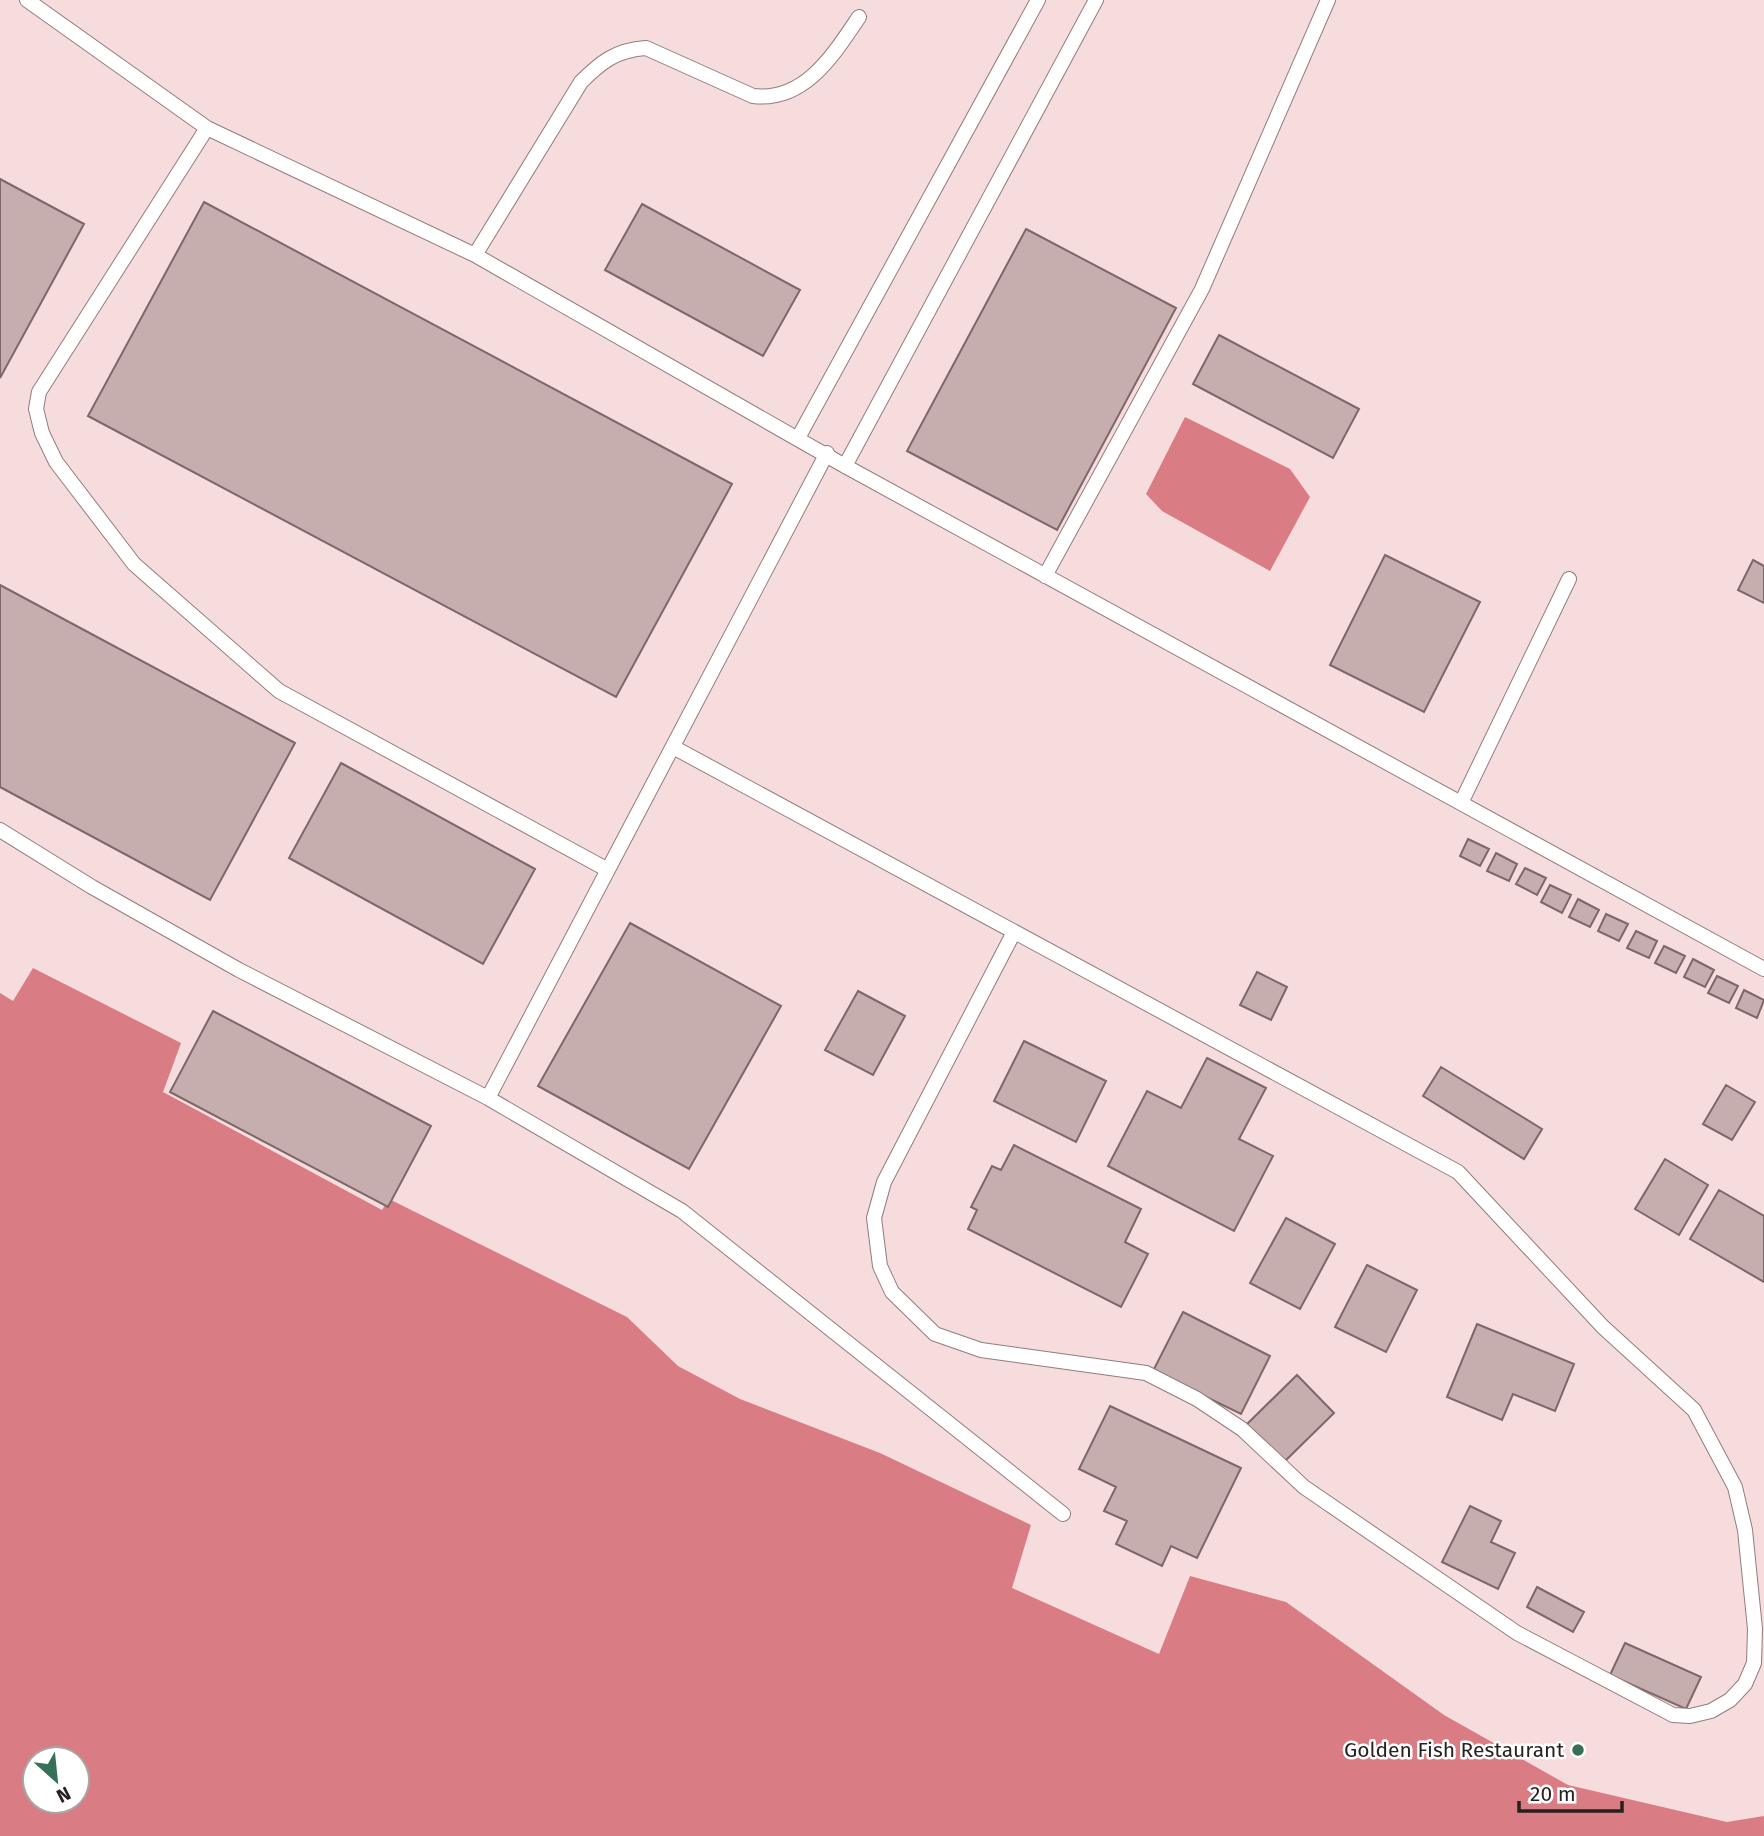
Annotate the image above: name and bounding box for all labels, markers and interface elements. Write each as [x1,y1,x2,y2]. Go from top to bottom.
place label: Golden Fish Restaurant [1344,1737,1564,1763]
marker: Golden Fish Restaurant [1570,1742,1586,1758]
north arrow [21,1745,91,1815]
scale bar [1519,1770,1622,1814]
text: 20 m [1530,1781,1576,1807]
text: N [53,1782,74,1808]

